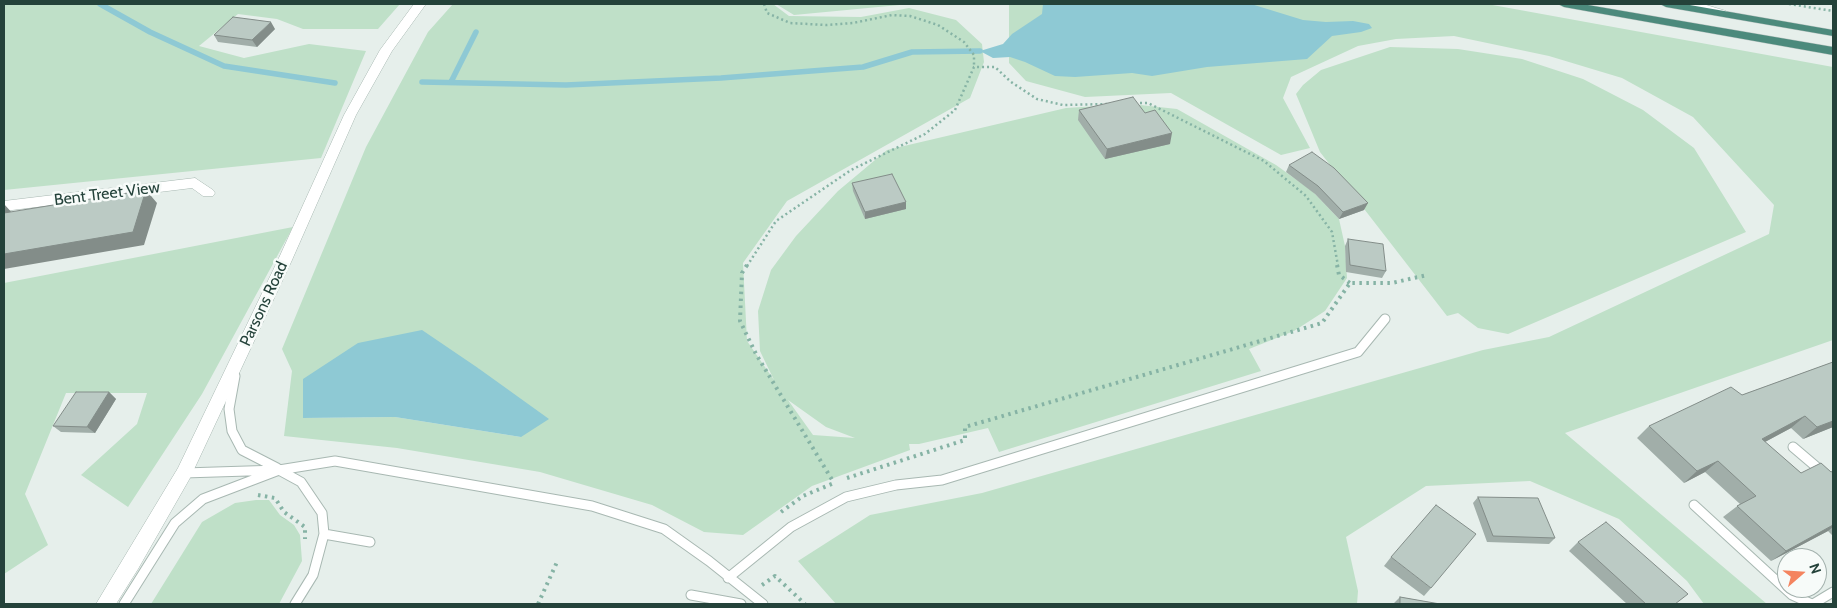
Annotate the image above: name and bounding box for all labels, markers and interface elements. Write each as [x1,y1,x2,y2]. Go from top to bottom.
street label: Bent Treet View [53,178,161,210]
street label: Parsons Road [236,259,292,349]
north arrow [1777,548,1827,598]
text: N [1805,561,1825,576]

